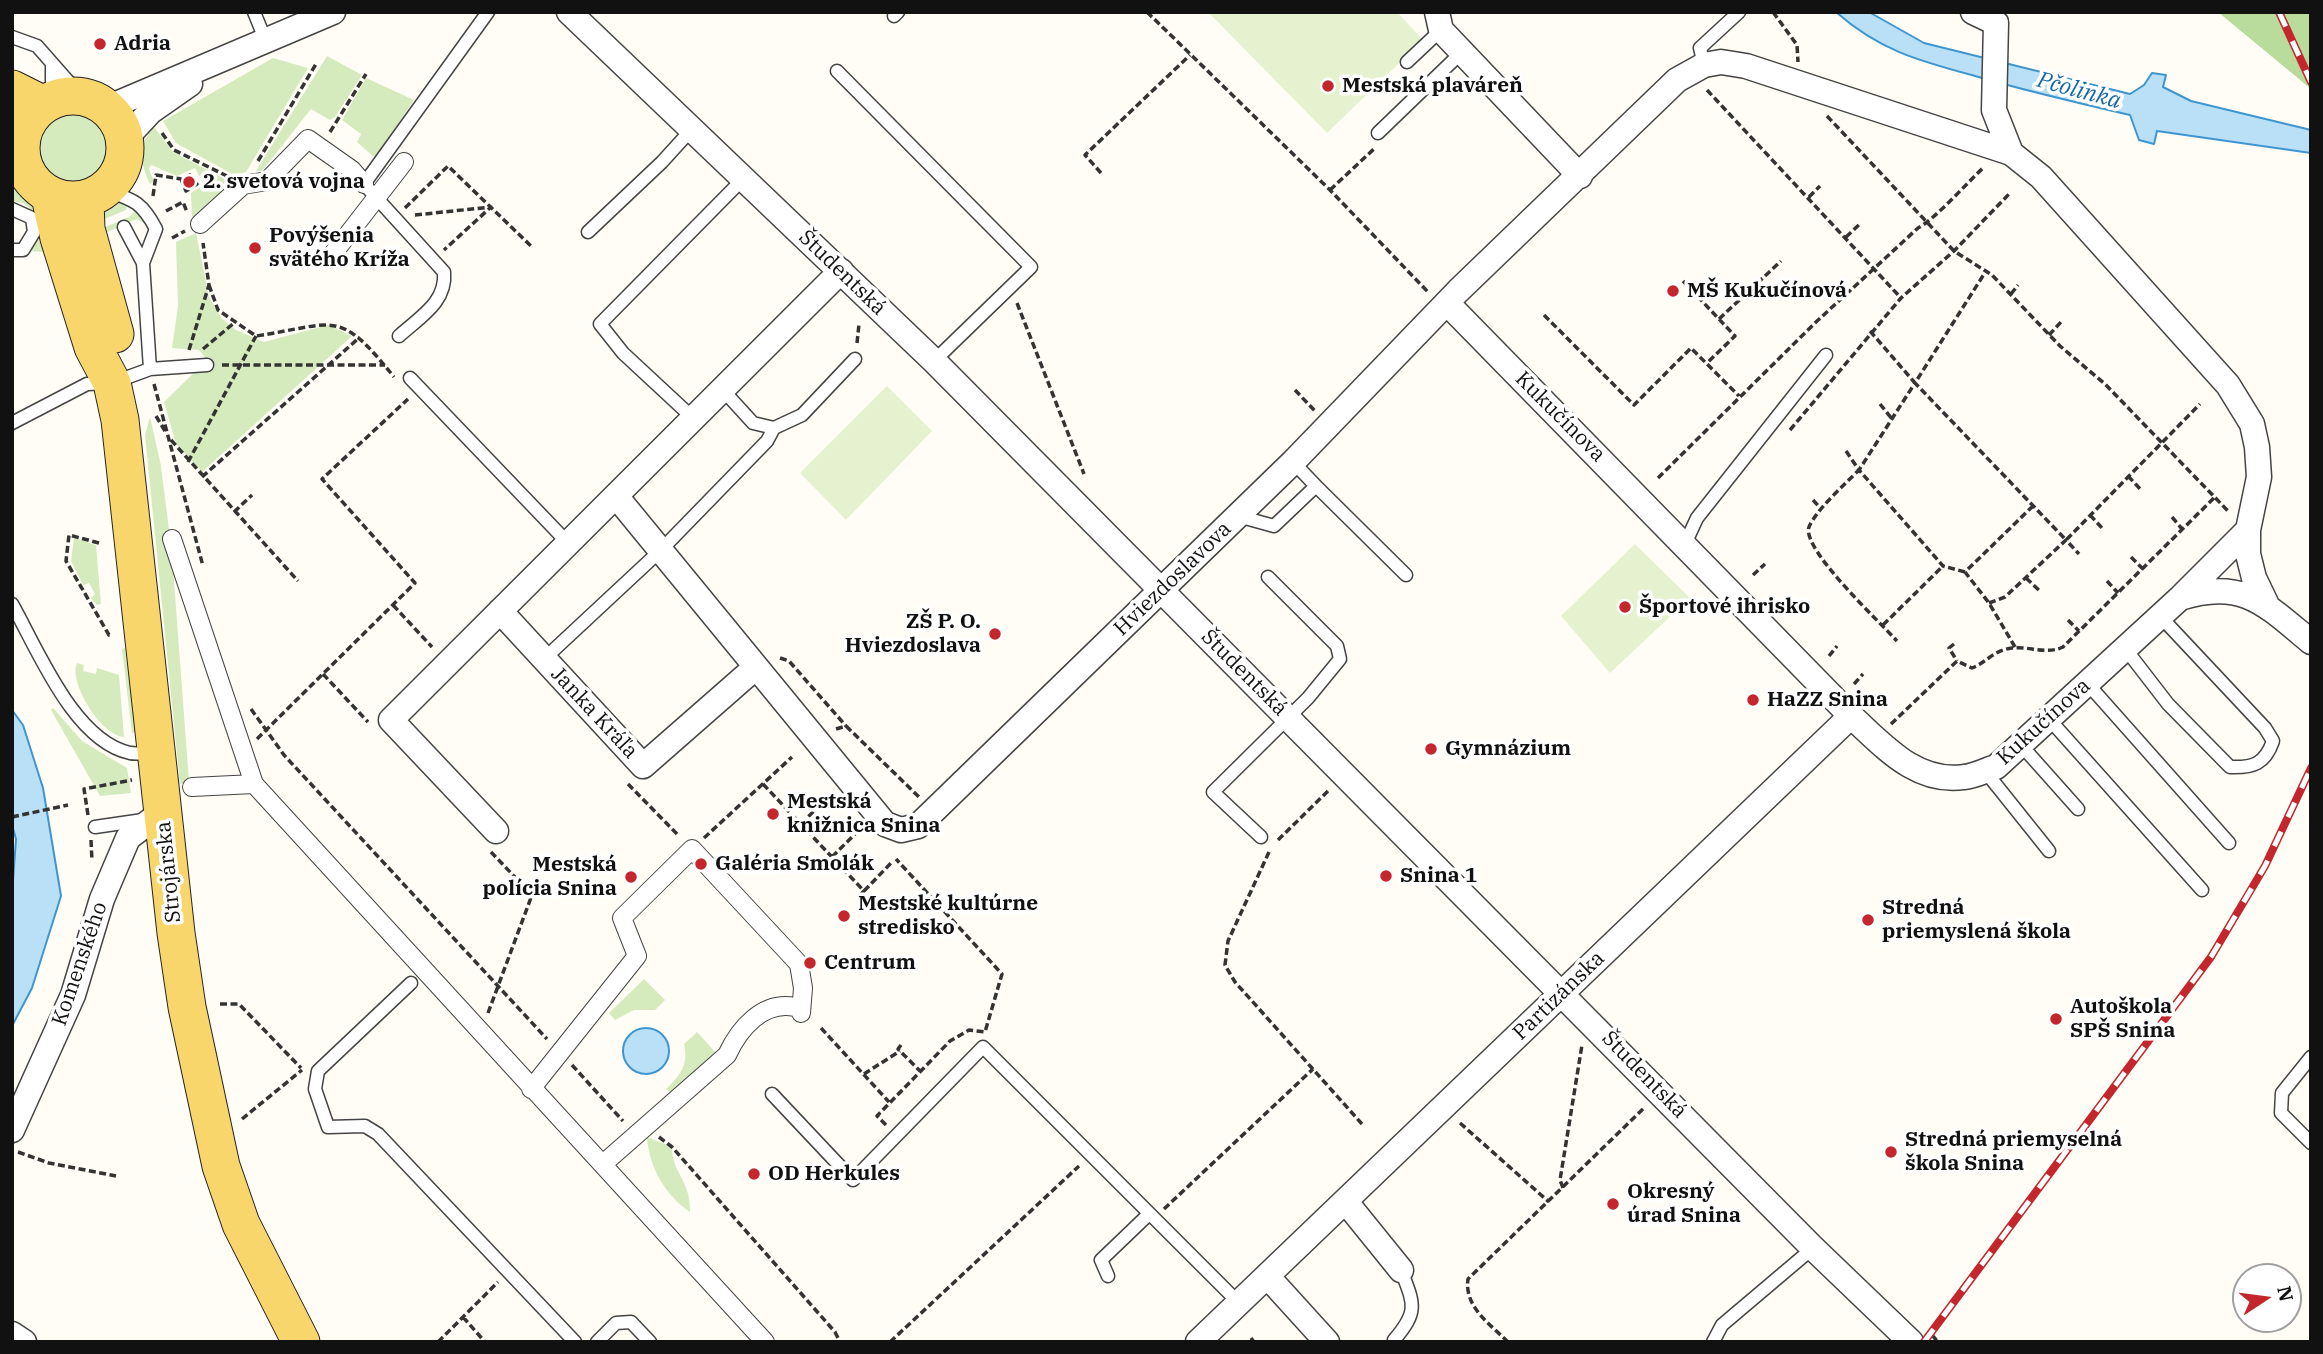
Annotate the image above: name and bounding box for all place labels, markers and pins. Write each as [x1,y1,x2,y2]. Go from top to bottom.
place label: Adria [114,31,171,57]
marker: Adria [92,36,108,52]
place label: Mestská plaváreň [1342,73,1523,99]
marker: Mestská plaváreň [1320,78,1336,94]
place label: 2. svetová vojna [203,169,365,195]
marker: 2. svetová vojna [181,174,197,190]
place label: Povýšenia svätého Kríža [269,223,410,273]
marker: Povýšenia svätého Kríža [247,240,263,256]
place label: MŠ Kukučínová [1687,278,1847,304]
marker: MŠ Kukučínová [1665,283,1681,299]
place label: Športové ihrisko [1639,594,1810,620]
marker: Športové ihrisko [1617,599,1633,615]
place label: ZŠ P. O. Hviezdoslava [845,609,981,659]
marker: ZŠ P. O. Hviezdoslava [987,626,1003,642]
place label: HaZZ Snina [1767,687,1888,713]
marker: HaZZ Snina [1745,692,1761,708]
place label: Gymnázium [1445,736,1571,762]
marker: Gymnázium [1423,741,1439,757]
place label: Mestská knižnica Snina [787,789,941,839]
marker: Mestská knižnica Snina [765,806,781,822]
place label: Galéria Smolák [715,851,874,877]
place label: Mestská polícia Snina [483,852,617,902]
marker: Galéria Smolák [693,856,709,872]
place label: Snina 1 [1400,863,1477,889]
marker: Snina 1 [1378,868,1394,884]
marker: Mestská polícia Snina [623,869,639,885]
place label: Mestské kultúrne stredisko [858,891,1038,941]
place label: Stredná priemyslená škola [1882,895,2071,945]
marker: Mestské kultúrne stredisko [836,908,852,924]
marker: Stredná priemyslená škola [1860,912,1876,928]
place label: Centrum [824,950,916,976]
marker: Centrum [802,955,818,971]
place label: Autoškola SPŠ Snina [2070,994,2175,1044]
marker: Autoškola SPŠ Snina [2048,1011,2064,1027]
place label: Stredná priemyselná škola Snina [1905,1127,2122,1177]
marker: Stredná priemyselná škola Snina [1883,1144,1899,1160]
place label: OD Herkules [768,1161,900,1187]
marker: OD Herkules [746,1166,762,1182]
place label: Okresný úrad Snina [1627,1179,1741,1229]
marker: Okresný úrad Snina [1605,1196,1621,1212]

